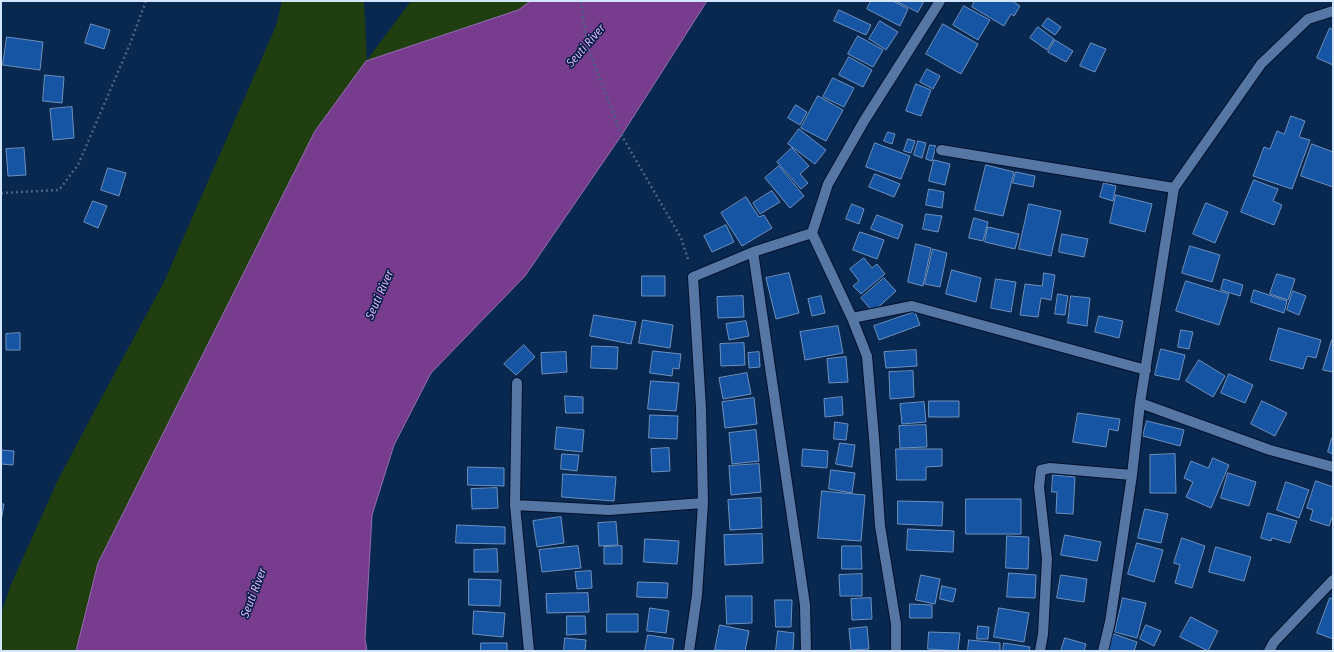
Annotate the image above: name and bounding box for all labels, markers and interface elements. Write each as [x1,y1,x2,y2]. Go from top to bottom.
water label: Seuti River [563,22,609,70]
water label: Seuti River [363,268,397,322]
water label: Seuti River [238,566,270,620]

